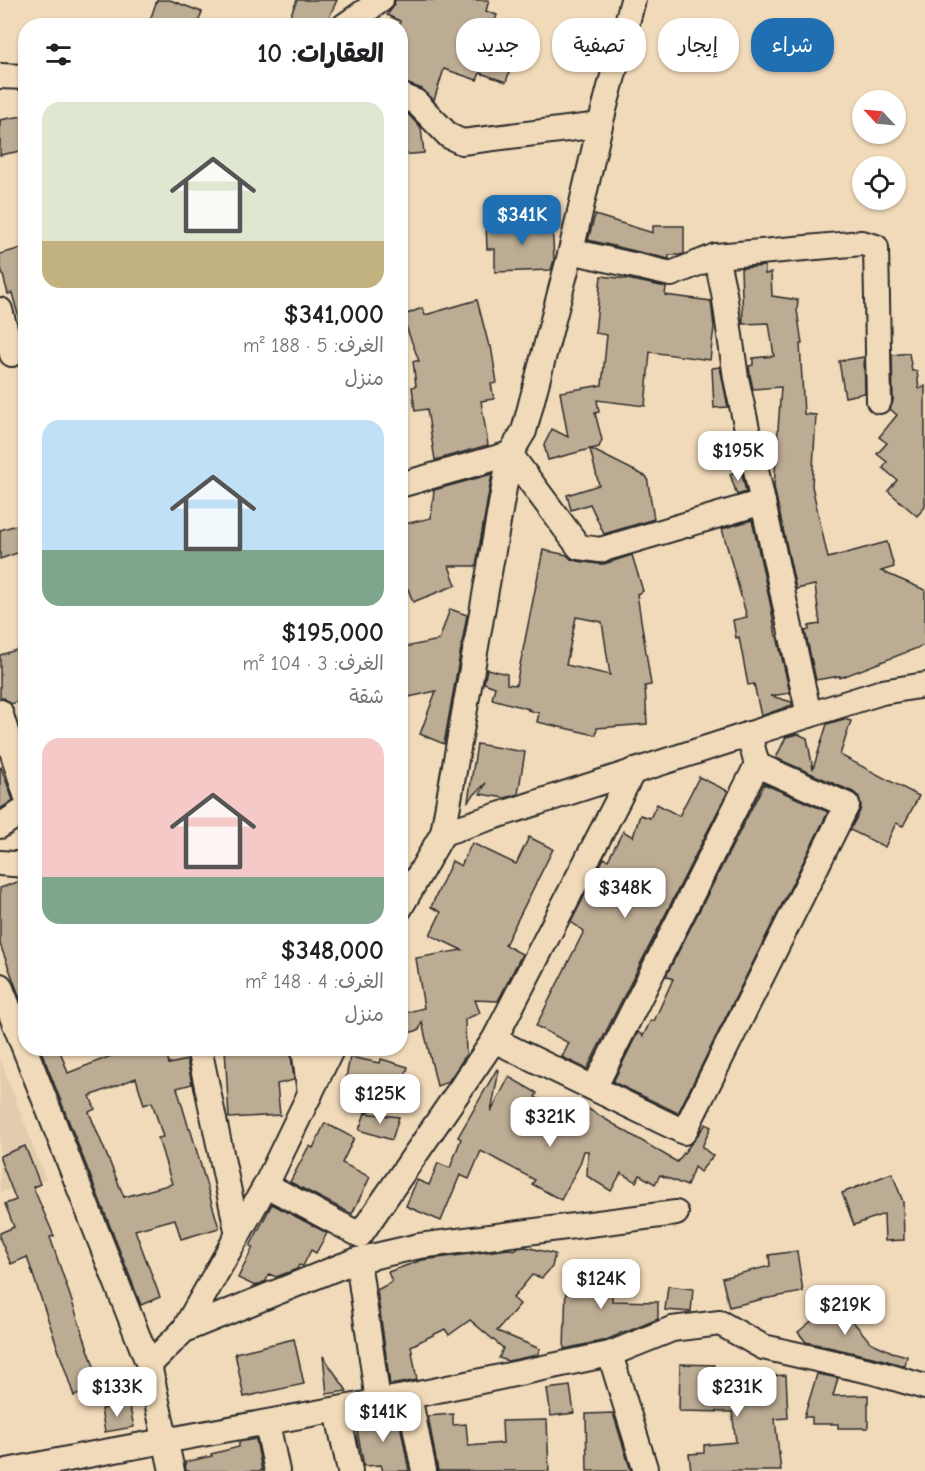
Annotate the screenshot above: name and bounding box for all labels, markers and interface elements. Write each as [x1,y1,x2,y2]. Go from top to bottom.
chip: جديد [456,18,540,72]
chip: تصفية [552,18,646,72]
chip: إيجار [658,18,739,72]
chip: شراء [751,18,834,72]
icon: filters [42,38,75,71]
text: العقارات: 10 [257,39,384,69]
north arrow [852,90,906,144]
map controls [852,90,906,210]
icon: home [159,141,267,249]
button: locate [852,156,906,210]
pin: $341K [480,195,564,246]
text: $341K [497,203,547,226]
text: $341,000 [284,300,384,330]
text: الغرف: 5 · 188 m² [243,334,384,357]
text: منزل [345,367,384,390]
pin: $195K [696,431,780,482]
text: $195K [712,439,764,462]
icon: home [159,459,267,567]
text: $195,000 [281,618,384,648]
text: الغرف: 3 · 104 m² [243,652,384,675]
text: شقة [349,685,384,708]
icon: home [159,777,267,885]
pin: $348K [583,868,667,919]
text: $348K [599,876,651,899]
text: $348,000 [280,936,384,966]
text: الغرف: 4 · 148 m² [245,970,384,993]
text: منزل [345,1003,384,1026]
pin: $125K [338,1074,422,1125]
text: $125K [354,1082,406,1105]
pin: $321K [508,1097,592,1148]
text: $321K [525,1105,575,1128]
pin: $124K [559,1259,643,1310]
text: $124K [576,1267,626,1290]
pin: $219K [803,1285,887,1336]
text: $219K [819,1293,871,1316]
pin: $133K [75,1367,159,1418]
pin: $231K [695,1367,779,1418]
text: $133K [92,1375,142,1398]
text: $231K [712,1375,762,1398]
pin: $141K [341,1392,425,1443]
text: $141K [359,1400,407,1423]

